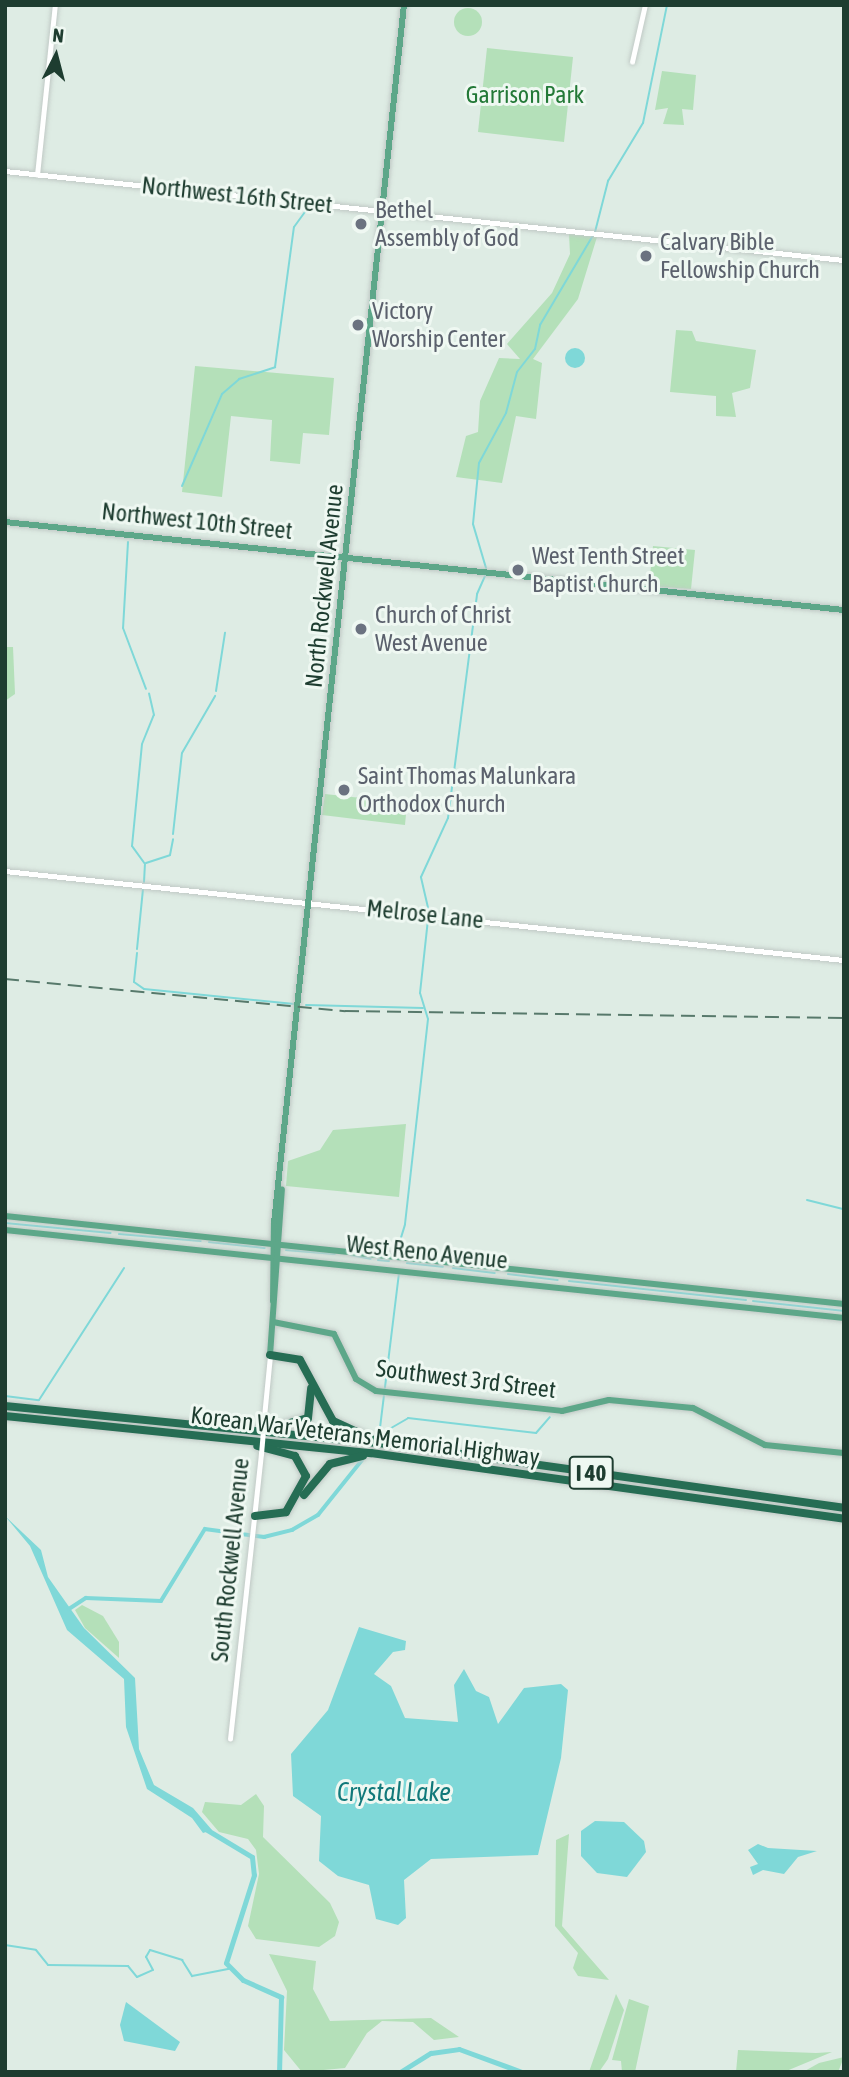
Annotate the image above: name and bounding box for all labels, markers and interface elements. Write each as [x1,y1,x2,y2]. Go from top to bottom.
north arrow [21,21,91,91]
text: N [51,24,65,47]
park label: Garrison Park [466,81,584,109]
street label: Northwest 16th Street [140,171,334,219]
place label: Bethel Assembly of God [375,196,519,252]
marker: Bethel Assembly of God [353,216,369,232]
place label: Calvary Bible Fellowship Church [660,228,820,284]
marker: Calvary Bible Fellowship Church [638,248,654,264]
place label: Victory Worship Center [372,297,505,353]
marker: Victory Worship Center [350,317,366,333]
street label: North Rockwell Avenue [299,483,349,689]
street label: Northwest 10th Street [100,497,294,545]
place label: West Tenth Street Baptist Church [532,542,684,598]
marker: West Tenth Street Baptist Church [510,562,526,578]
place label: Church of Christ West Avenue [375,601,512,657]
marker: Church of Christ West Avenue [353,621,369,637]
place label: Saint Thomas Malunkara Orthodox Church [358,762,576,818]
marker: Saint Thomas Malunkara Orthodox Church [336,782,352,798]
street label: Melrose Lane [365,894,485,934]
street label: West Reno Avenue [345,1229,509,1275]
street label: Southwest 3rd Street [374,1354,558,1404]
street label: Korean War Veterans Memorial Highway [189,1400,541,1472]
road number: I 40 [568,1454,614,1492]
street label: South Rockwell Avenue [205,1457,255,1663]
water label: Crystal Lake [337,1777,451,1809]

